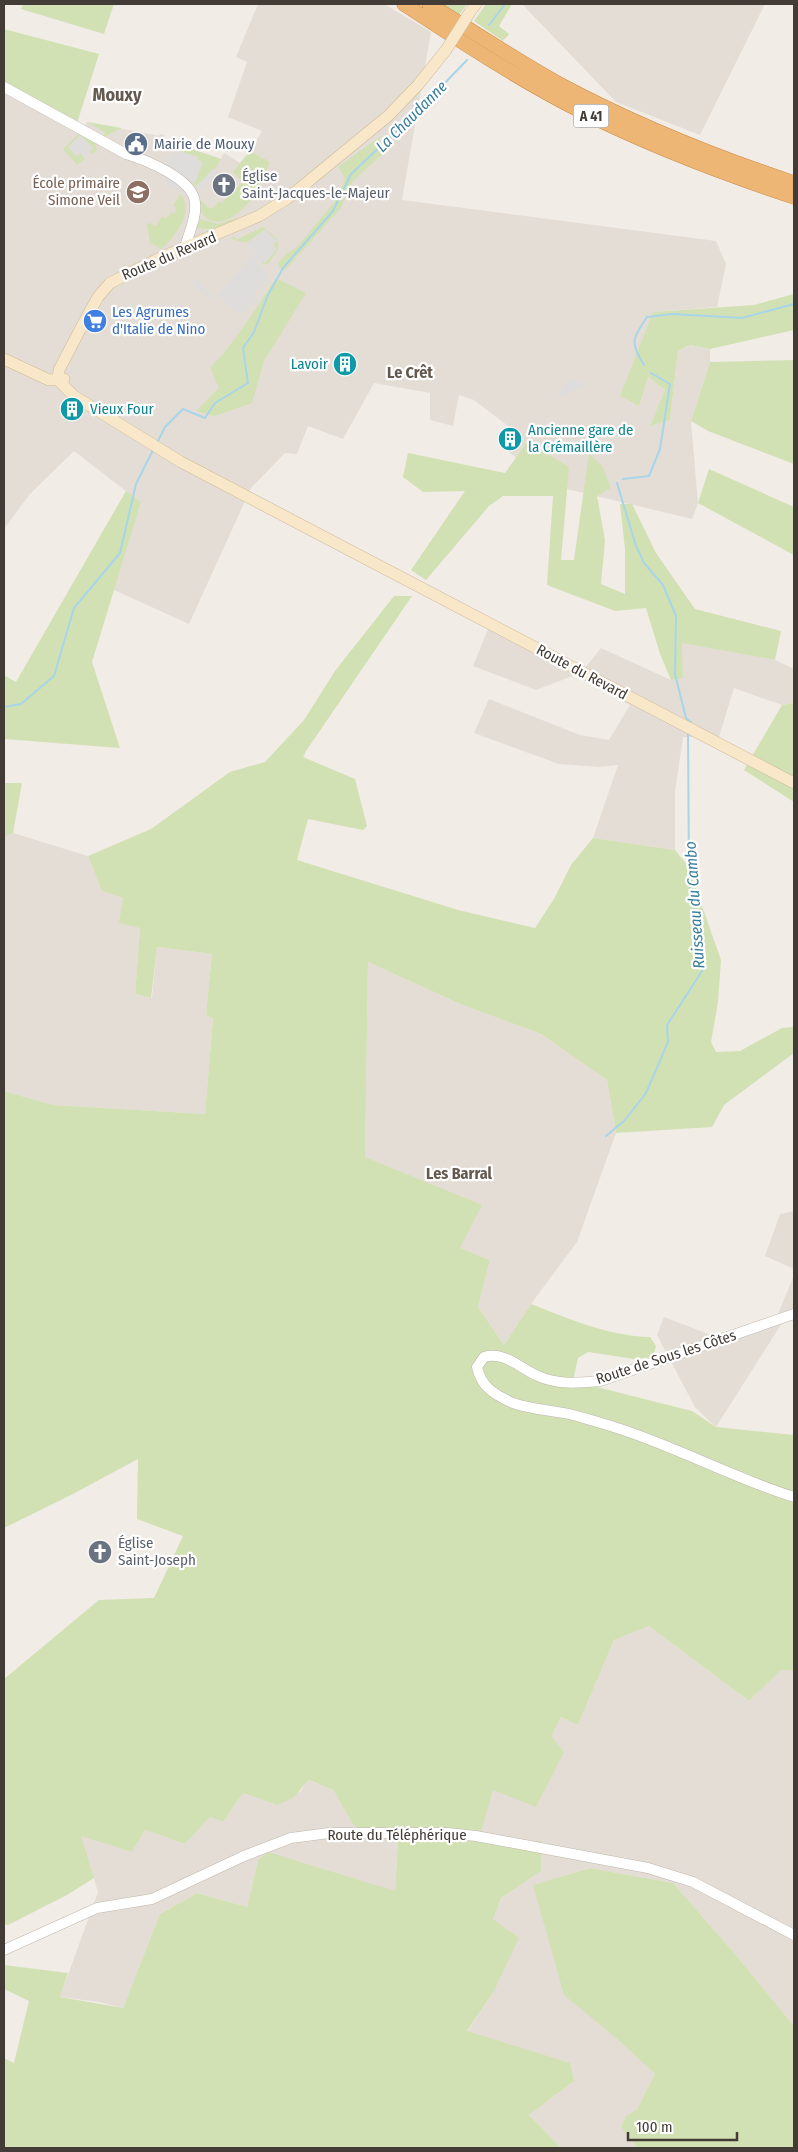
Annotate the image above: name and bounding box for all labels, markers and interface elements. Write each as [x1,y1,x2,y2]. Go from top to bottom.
water label: La Chaudanne [372,77,451,156]
district label: Mouxy [93,84,142,106]
road number: A 41 [574,104,608,128]
public building icon: Mairie de Mouxy [123,131,149,157]
place label: Mairie de Mouxy [154,135,255,153]
place label: Église Saint-Jacques-le-Majeur [242,167,391,202]
church icon: Église Saint-Jacques-le-Majeur [211,172,237,198]
place label: École primaire Simone Veil [33,174,120,209]
school or university icon: École primaire Simone Veil [125,179,151,205]
street label: Route du Revard [119,228,219,284]
place label: Les Agrumes d'Italie de Nino [112,303,205,338]
supermarket icon: Les Agrumes d'Italie de Nino [82,308,108,334]
building icon: Lavoir [332,351,358,377]
place label: Lavoir [291,355,329,373]
district label: Le Crêt [387,363,433,382]
building icon: Vieux Four [59,396,85,422]
place label: Vieux Four [90,400,155,418]
place label: Ancienne gare de la Crémaillère [528,421,633,456]
building icon: Ancienne gare de la Crémaillère [497,426,523,452]
street label: Route du Revard [533,640,631,704]
water label: Ruisseau du Cambo [681,841,708,969]
district label: Les Barral [426,1164,493,1183]
street label: Route de Sous les Côtes [594,1326,738,1388]
place label: Église Saint-Joseph [118,1534,196,1569]
church icon: Église Saint-Joseph [87,1539,113,1565]
street label: Route du Téléphérique [327,1826,467,1844]
scale bar [628,2110,737,2142]
text: 100 m [636,2118,673,2136]

